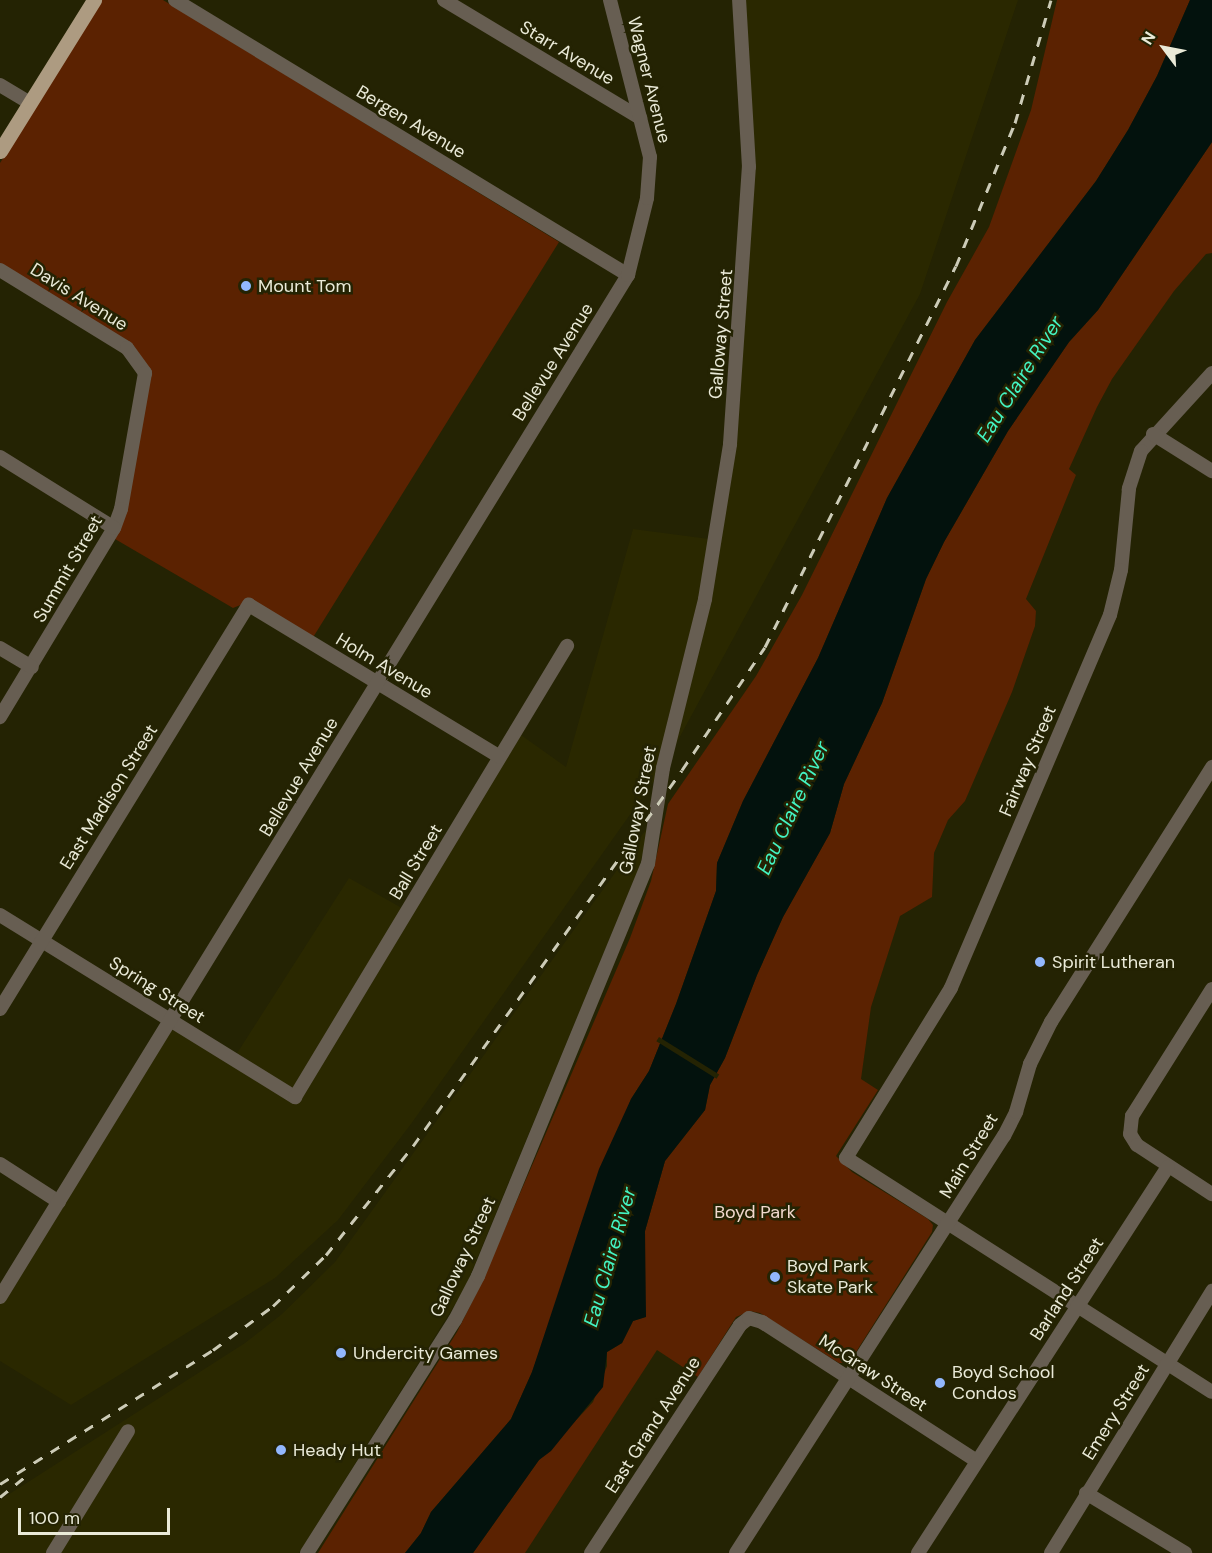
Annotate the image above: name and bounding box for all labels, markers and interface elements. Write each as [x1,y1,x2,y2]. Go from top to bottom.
street label: Wagner Avenue [623,15,675,145]
street label: Starr Avenue [516,16,618,90]
north arrow [1134,18,1194,78]
text: N [1136,28,1160,49]
street label: Bergen Avenue [352,81,470,163]
street label: Davis Avenue [26,259,132,335]
street label: Galloway Street [705,268,737,400]
place label: Mount Tom [258,275,351,297]
marker: Mount Tom [239,279,253,293]
street label: Bellevue Avenue [508,299,598,425]
water label: Eau Claire River [972,312,1068,446]
street label: Summit Street [29,512,107,626]
street label: Holm Avenue [332,629,436,703]
street label: Fairway Street [995,702,1061,820]
street label: Bellevue Avenue [255,714,343,840]
street label: East Madison Street [56,721,162,873]
water label: Eau Claire River [752,738,834,878]
street label: Galloway Street [615,744,661,876]
street label: Ball Street [385,820,447,904]
place label: Spirit Lutheran [1052,951,1175,973]
street label: Spring Street [105,952,209,1028]
marker: Spirit Lutheran [1033,955,1047,969]
street label: Main Street [935,1110,1003,1202]
water label: Eau Claire River [579,1184,641,1330]
street label: Galloway Street [426,1193,500,1321]
park label: Boyd Park [714,1201,796,1223]
street label: Barland Street [1026,1233,1108,1345]
place label: Boyd Park Skate Park [787,1256,873,1298]
marker: Boyd Park Skate Park [768,1270,782,1284]
street label: McGraw Street [815,1330,931,1416]
place label: Undercity Games [353,1342,498,1364]
marker: Undercity Games [334,1346,348,1360]
street label: East Grand Avenue [601,1353,705,1497]
street label: Emery Street [1078,1360,1154,1464]
place label: Boyd School Condos [952,1362,1054,1404]
marker: Boyd School Condos [933,1376,947,1390]
place label: Heady Hut [293,1439,381,1461]
marker: Heady Hut [274,1443,288,1457]
scale bar [21,1496,172,1534]
text: 100 m [29,1506,80,1530]

